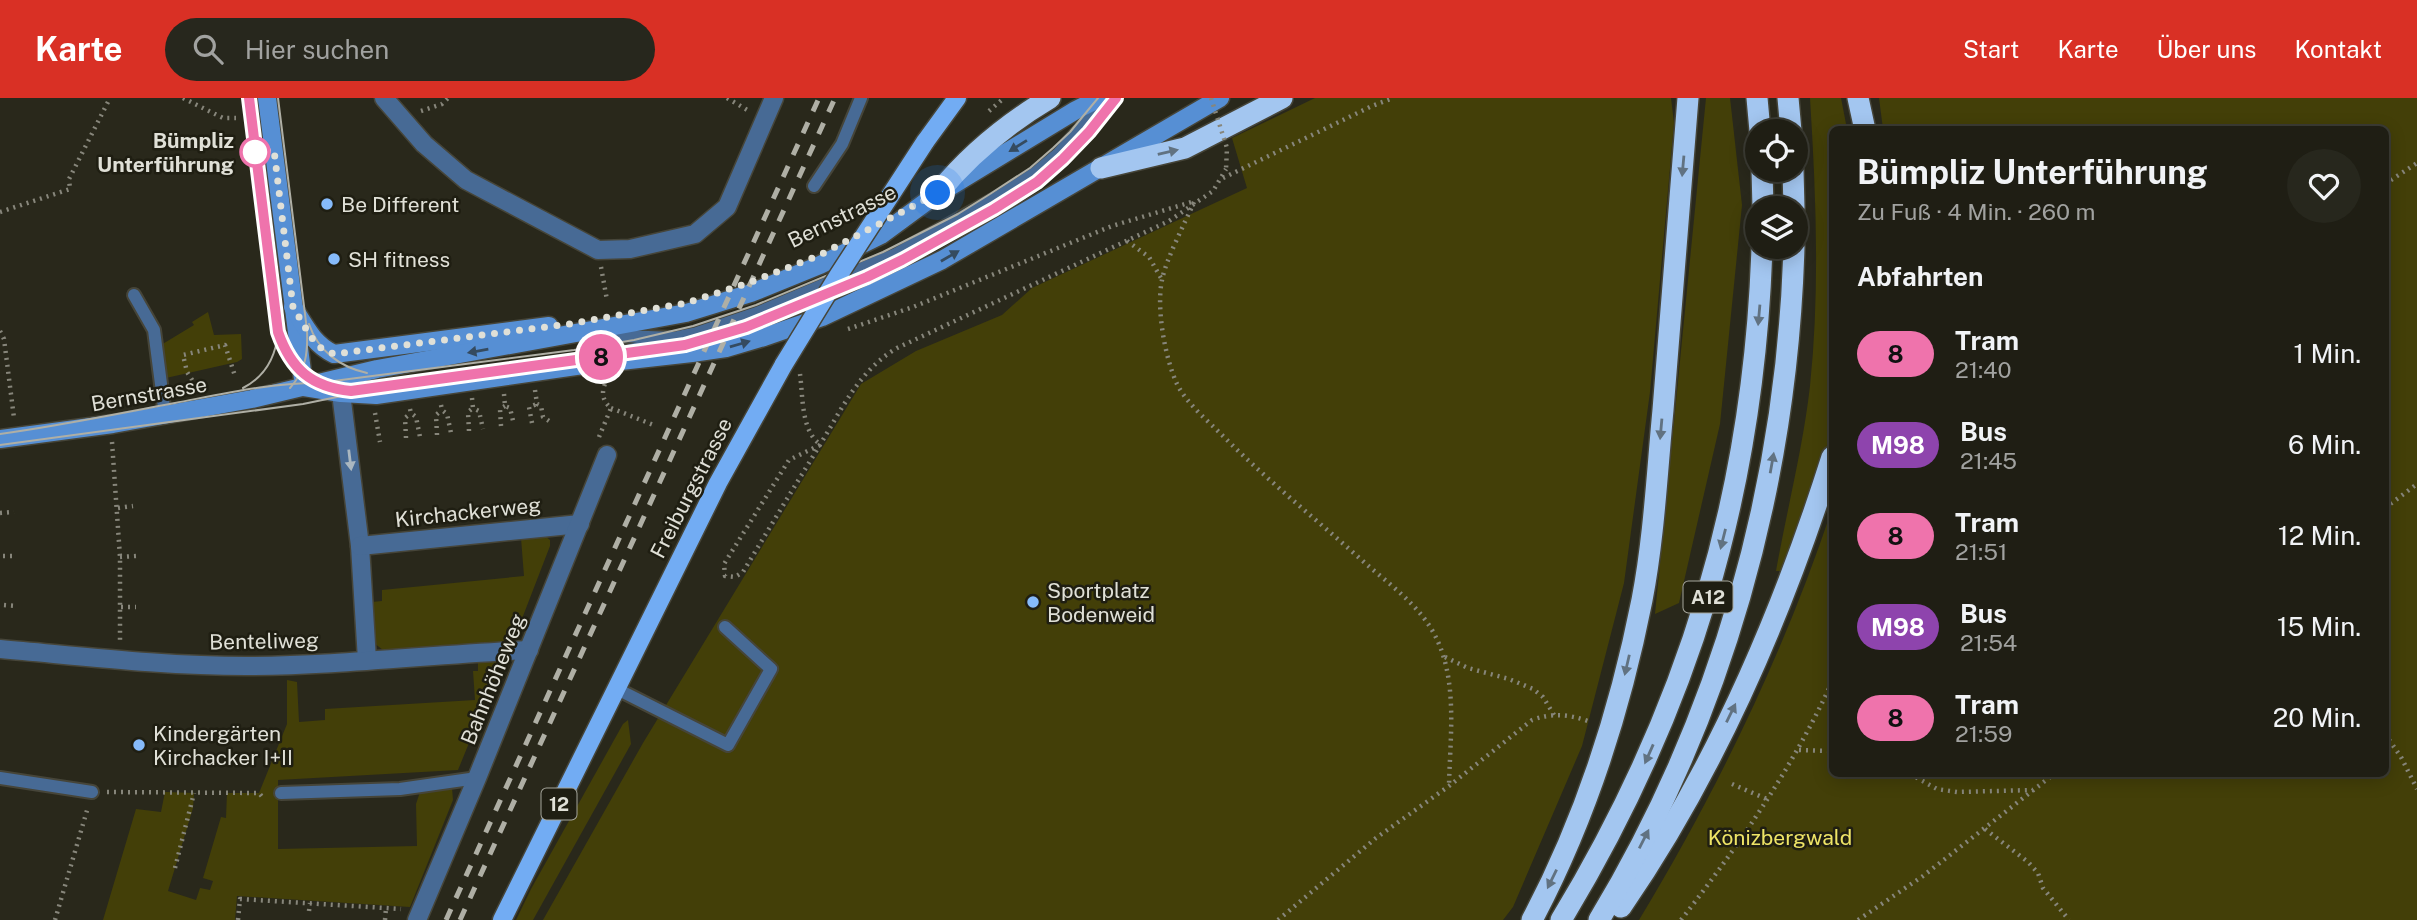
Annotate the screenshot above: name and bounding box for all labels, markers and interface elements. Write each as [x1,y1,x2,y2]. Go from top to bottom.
search box [165,18,655,81]
text: Karte [35,30,123,68]
icon: search [189,30,227,68]
text: Hier suchen [245,34,389,65]
text: Start [1963,35,2019,63]
text: Karte [2057,35,2119,63]
text: Über uns [2157,35,2256,63]
text: Kontakt [2294,35,2382,63]
map controls [1745,119,1808,259]
button: locate [1745,119,1808,182]
place label: Bümpliz Unterführung [97,128,234,177]
marker: Bümpliz Unterführung [240,137,270,167]
one-way arrow [1008,139,1027,152]
one-way arrow [1157,147,1179,158]
button: heart [2287,149,2361,223]
text: Bümpliz Unterführung [1857,153,2208,191]
one-way arrow [1677,155,1688,177]
your location [920,175,955,210]
street label: Bernstrasse [784,179,900,253]
place label: Be Different [341,192,459,217]
marker: Be Different [319,196,335,212]
button: layers [1745,196,1808,259]
text: Zu Fuß · 4 Min. · 260 m [1857,198,2096,225]
place label: SH fitness [348,247,450,272]
one-way arrow [940,250,959,262]
marker: SH fitness [326,251,342,267]
text: Abfahrten [1857,261,1983,292]
one-way arrow [1753,304,1764,326]
text: Tram [1955,325,2019,356]
line badge: 8 [578,334,624,380]
one-way arrow [730,338,751,348]
text: 1 Min. [2294,338,2361,369]
text: 8 [1887,340,1904,368]
text: 8 [593,343,609,371]
one-way arrow [467,346,489,357]
text: 21:40 [1955,356,2012,383]
street label: Bernstrasse [89,372,209,416]
street label: Freiburgstrasse [645,414,737,562]
text: Bus [1960,416,2007,447]
one-way arrow [1655,418,1666,440]
text: 6 Min. [2288,429,2361,460]
text: M98 [1871,431,1925,459]
text: 21:45 [1960,447,2017,474]
one-way arrow [345,449,356,471]
one-way arrow [1767,452,1778,474]
street label: Kirchackerweg [394,492,542,532]
text: Tram [1955,507,2019,538]
text: 12 Min. [2278,520,2361,551]
text: 8 [1887,522,1904,550]
one-way arrow [1717,528,1728,550]
text: 21:51 [1955,538,2007,565]
place label: Sportplatz Bodenweid [1047,578,1155,627]
road number: A12 [1684,582,1732,612]
marker: Sportplatz Bodenweid [1025,594,1041,610]
text: Bus [1960,598,2007,629]
street label: Bahnhöheweg [455,610,531,748]
text: 15 Min. [2277,611,2361,642]
text: M98 [1871,613,1925,641]
street label: Benteliweg [209,628,319,654]
text: 21:54 [1960,629,2017,656]
one-way arrow [1622,654,1633,676]
text: Tram [1955,689,2019,720]
text: 20 Min. [2273,702,2361,733]
one-way arrow [1726,703,1737,723]
text: 8 [1887,704,1904,732]
text: 21:59 [1955,720,2012,747]
place label: Kindergärten Kirchacker I+II [153,721,293,770]
marker: Kindergärten Kirchacker I+II [131,737,147,753]
one-way arrow [1643,744,1655,764]
road number: 12 [542,789,576,820]
park label: Könizbergwald [1708,825,1852,850]
one-way arrow [1638,829,1649,849]
one-way arrow [1546,869,1557,889]

